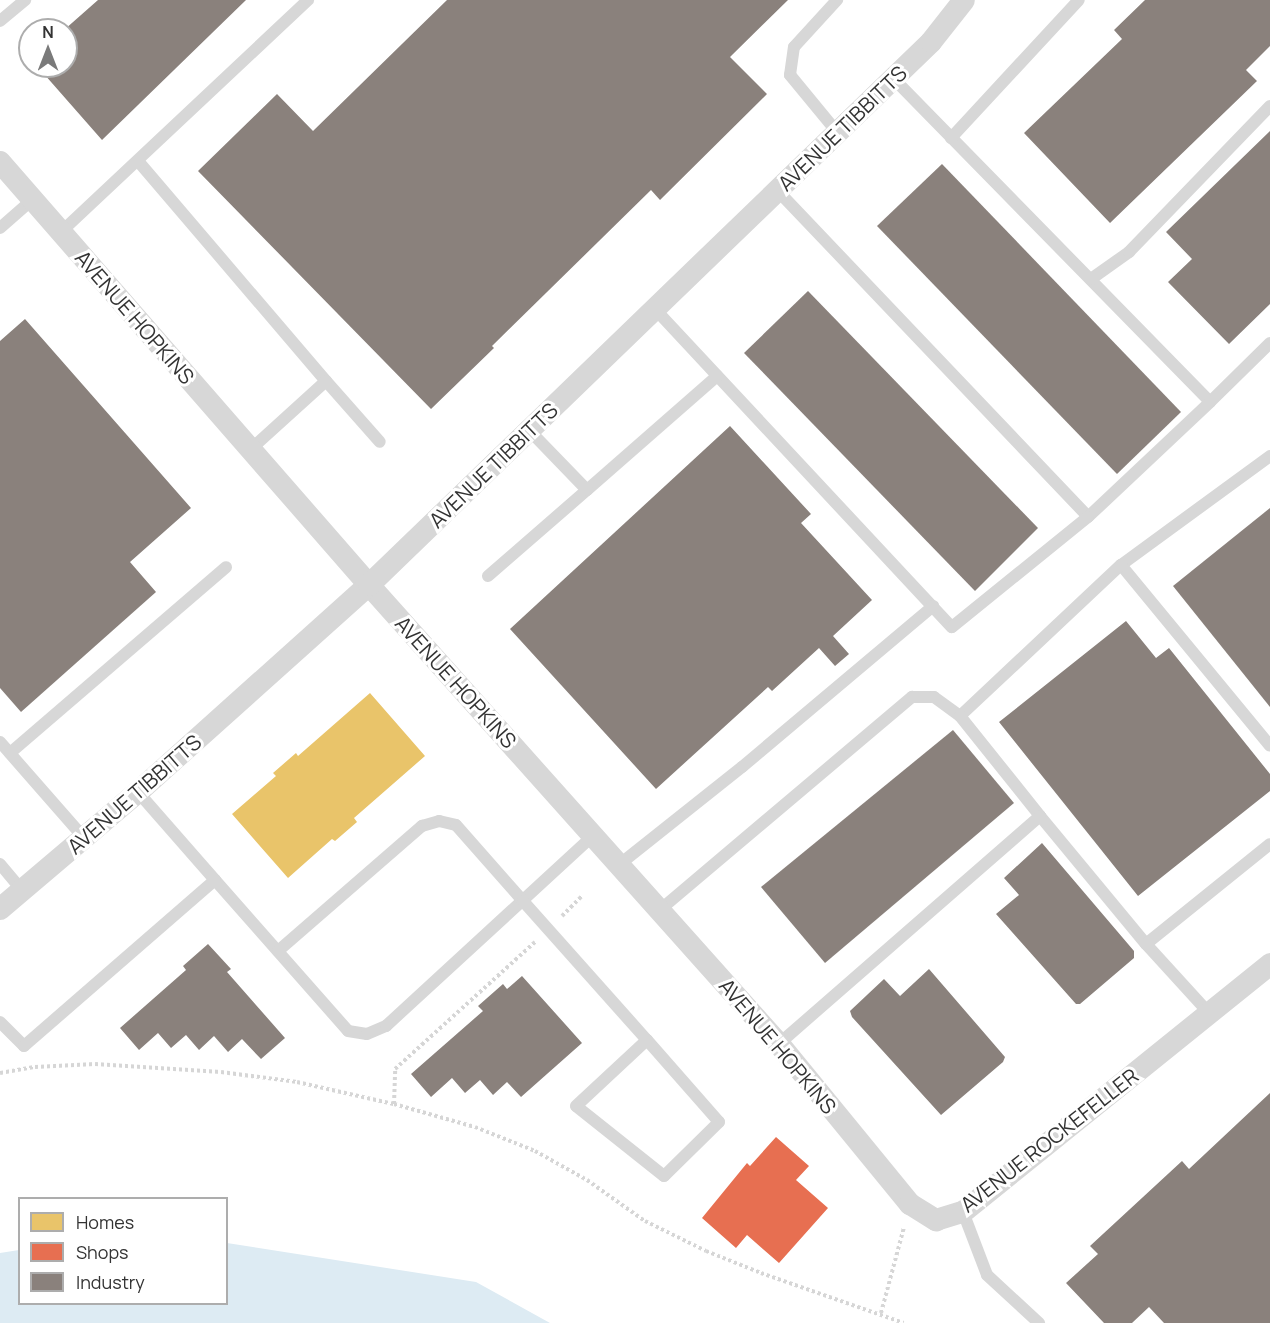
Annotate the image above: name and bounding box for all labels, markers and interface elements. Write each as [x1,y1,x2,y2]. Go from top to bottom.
north arrow [18,18,78,78]
text: N [42,21,54,43]
street label: AVENUE TIBBITTS [772,60,912,196]
street label: AVENUE HOPKINS [70,245,200,389]
street label: AVENUE TIBBITTS [423,397,563,533]
street label: AVENUE HOPKINS [390,611,522,753]
street label: AVENUE TIBBITTS [62,729,206,859]
street label: AVENUE HOPKINS [714,973,842,1119]
street label: AVENUE ROCKEFELLER [955,1063,1143,1217]
legend [18,1197,228,1305]
text: Homes [76,1210,134,1234]
text: Shops [76,1240,128,1264]
text: Industry [76,1270,145,1294]

